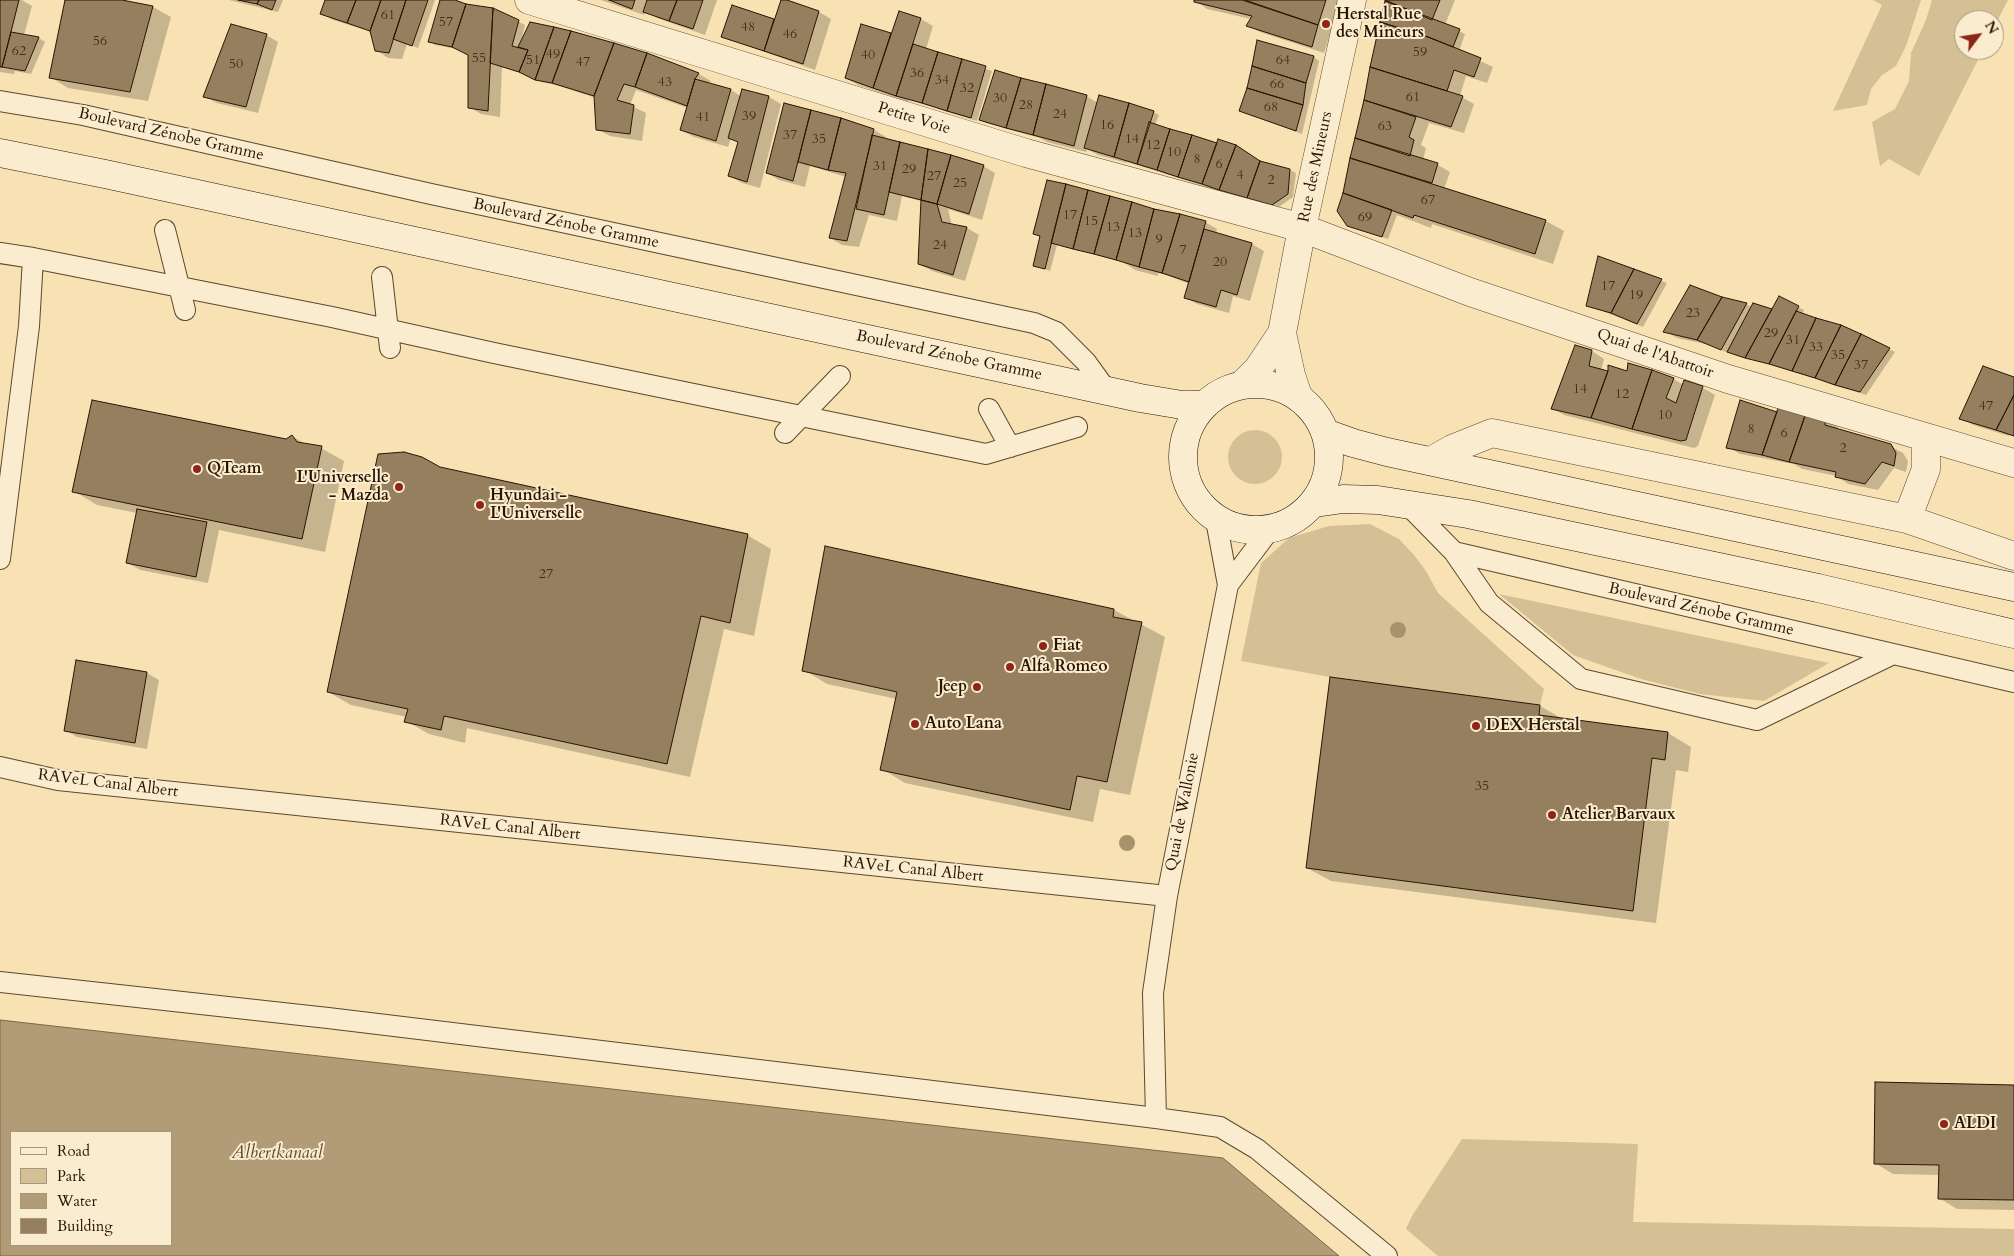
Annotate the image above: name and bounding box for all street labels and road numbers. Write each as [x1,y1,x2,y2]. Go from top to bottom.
street label: Petite Voie [875,99,953,139]
street label: Boulevard Zénobe Gramme [76,104,266,166]
street label: Rue des Mineurs [1295,110,1337,224]
street label: Boulevard Zénobe Gramme [471,195,661,253]
street label: Quai de l'Abattoir [1594,325,1716,383]
street label: Boulevard Zénobe Gramme [854,327,1044,385]
street label: Boulevard Zénobe Gramme [1606,579,1796,641]
street label: Quai de Wallonie [1162,751,1204,873]
street label: RAVeL Canal Albert [37,766,179,802]
street label: RAVeL Canal Albert [439,811,581,845]
street label: RAVeL Canal Albert [842,853,984,887]

